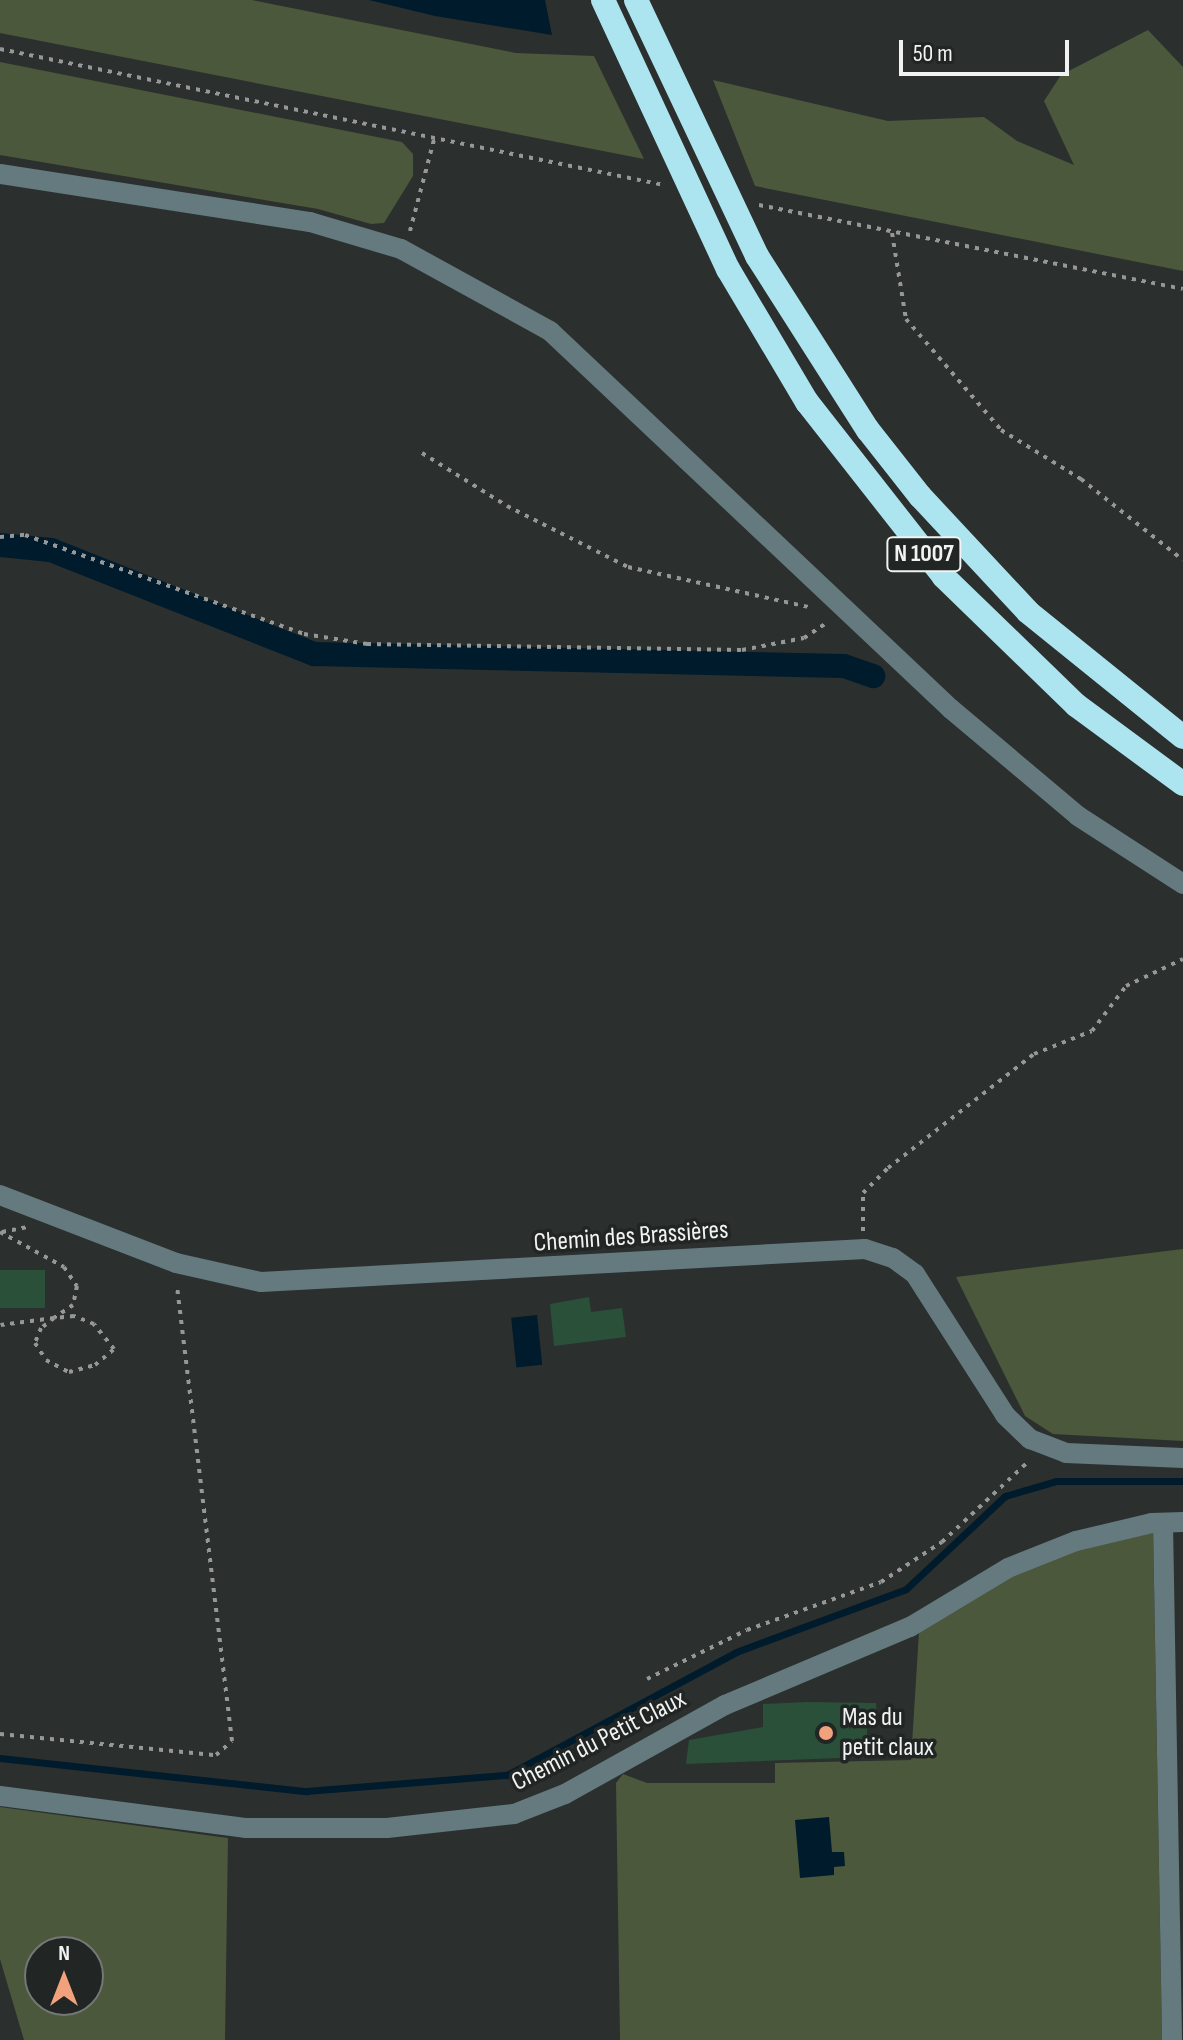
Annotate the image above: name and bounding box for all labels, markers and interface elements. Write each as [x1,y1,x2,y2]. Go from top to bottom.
scale bar [903,24,1073,74]
text: 50 m [913,39,953,68]
road number: N 1007 [886,534,962,574]
street label: Chemin des Brassières [533,1215,729,1259]
street label: Chemin du Petit Claux [507,1684,691,1798]
place label: Mas du petit claux [842,1702,934,1764]
marker: Mas du petit claux [817,1724,835,1742]
north arrow [24,1936,104,2016]
text: N [58,1940,70,1967]

